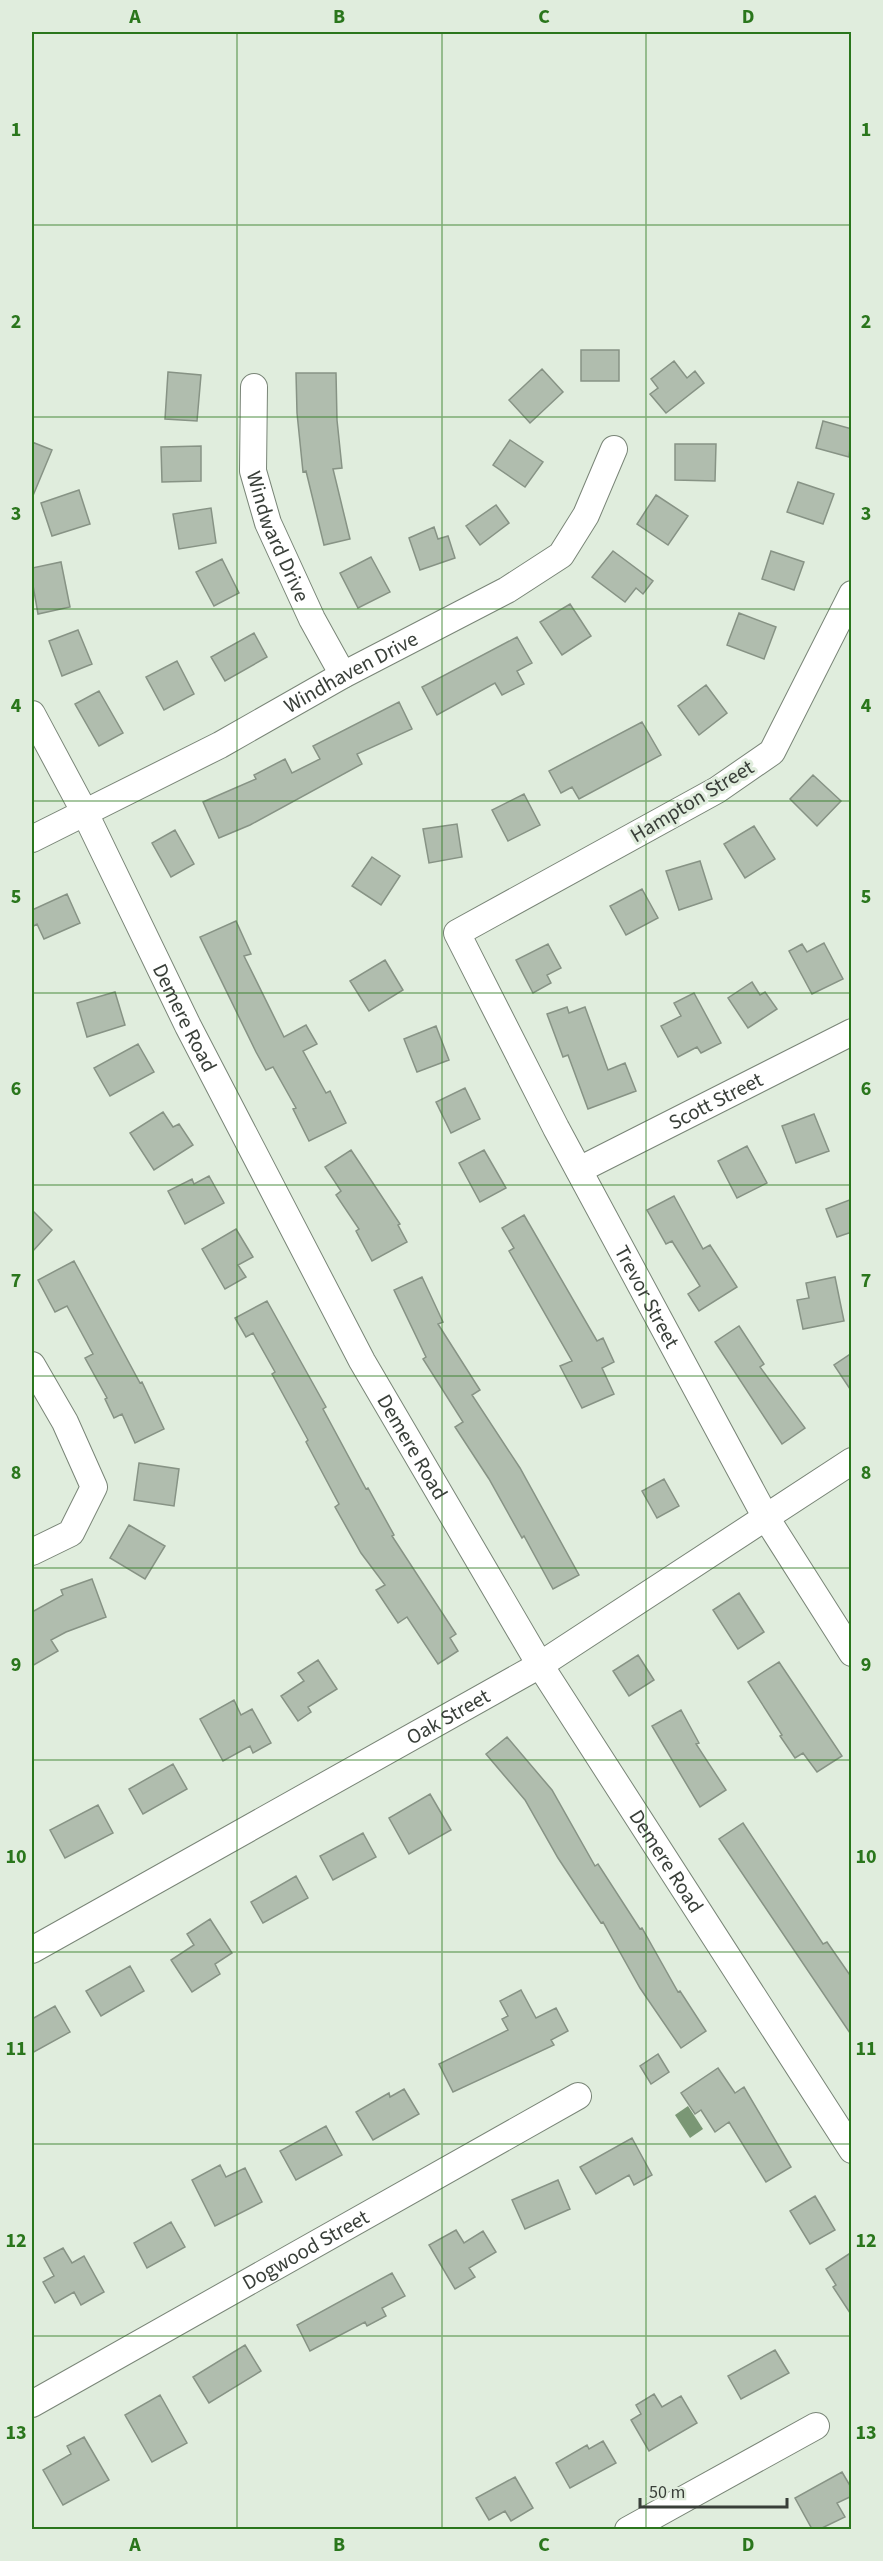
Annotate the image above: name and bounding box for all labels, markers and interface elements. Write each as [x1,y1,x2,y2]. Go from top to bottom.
text: A [128,3,141,31]
text: B [333,3,345,31]
text: C [538,3,550,31]
text: D [742,3,754,31]
text: 1 [11,116,21,144]
text: 1 [861,116,871,144]
text: 2 [11,308,21,336]
text: 2 [861,308,871,336]
street label: Windward Drive [239,467,317,607]
text: 3 [11,500,21,528]
text: 3 [861,500,871,528]
street label: Windhaven Drive [278,624,423,721]
text: 4 [11,692,22,720]
text: 4 [861,692,872,720]
street label: Hampton Street [625,752,759,850]
text: 5 [11,883,21,911]
text: 5 [861,883,871,911]
street label: Demere Road [145,958,224,1077]
street label: Scott Street [663,1065,768,1137]
text: 6 [11,1075,21,1103]
text: 6 [861,1075,871,1103]
street label: Trevor Street [607,1240,687,1354]
text: 7 [11,1267,21,1295]
text: 7 [861,1267,871,1295]
street label: Demere Road [370,1388,455,1505]
text: 8 [11,1459,21,1487]
text: 8 [861,1459,871,1487]
text: 9 [11,1651,21,1679]
text: 9 [861,1651,871,1679]
street label: Oak Street [401,1681,495,1752]
street label: Demere Road [622,1804,711,1919]
text: 10 [5,1843,27,1871]
text: 10 [855,1843,877,1871]
text: 11 [5,2035,27,2063]
text: 11 [855,2035,877,2063]
street label: Dogwood Street [237,2202,374,2297]
text: 12 [5,2227,27,2255]
text: 12 [855,2227,877,2255]
text: 13 [5,2419,27,2447]
text: 13 [855,2419,877,2447]
scale bar [640,2471,787,2509]
text: 50 m [649,2480,685,2505]
text: A [128,2531,141,2559]
text: B [333,2531,345,2559]
text: C [538,2531,550,2559]
text: D [742,2531,754,2559]

